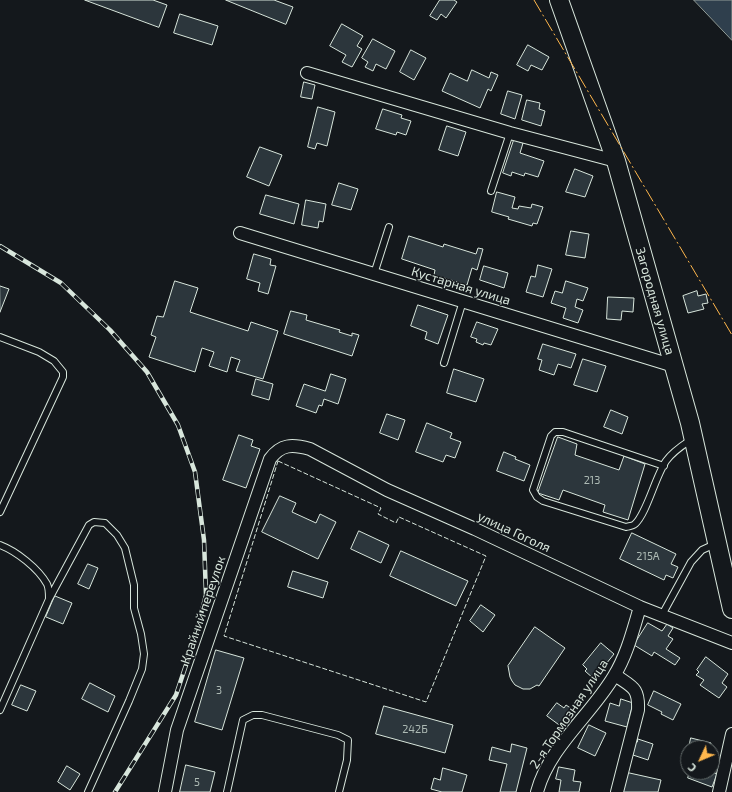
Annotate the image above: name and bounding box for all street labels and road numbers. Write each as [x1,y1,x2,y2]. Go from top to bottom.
street label: Загородная улица [632,245,678,357]
street label: Кустарная улица [409,263,513,309]
street label: улица Гоголя [475,508,553,556]
street label: Крайний переулок [177,554,229,666]
street label: 2-я Тормозная улица [527,656,611,772]

